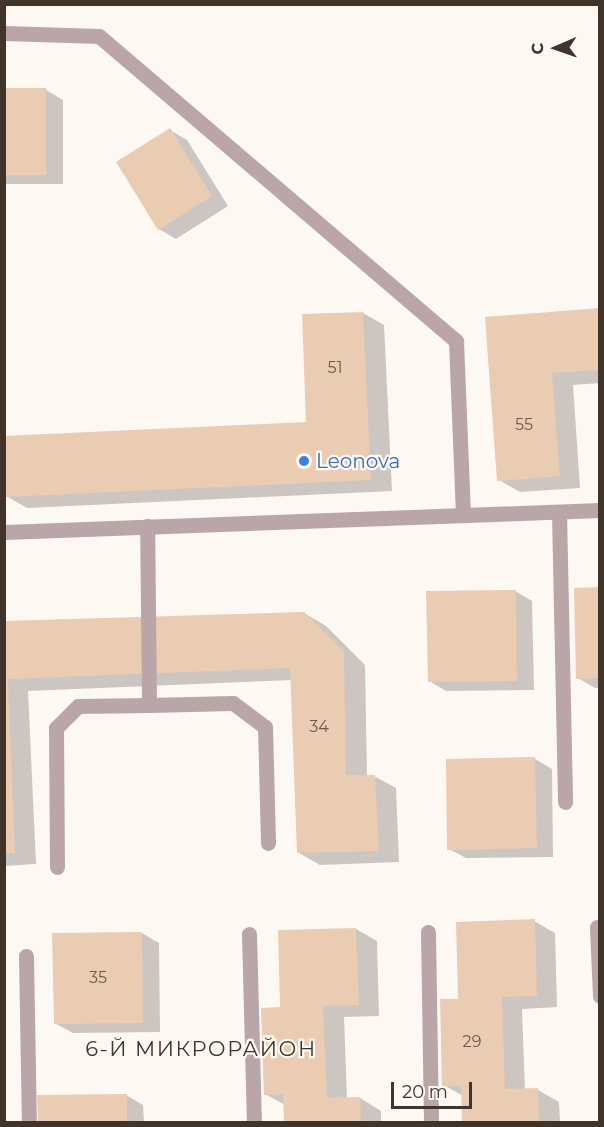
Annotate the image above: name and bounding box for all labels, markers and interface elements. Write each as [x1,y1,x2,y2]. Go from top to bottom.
north arrow [526,18,586,78]
text: С [528,43,547,55]
house number: 51 [328,358,342,378]
house number: 55 [515,415,533,435]
place label: Leonova [316,449,400,473]
marker: Leonova [297,454,311,468]
house number: 34 [309,717,329,737]
house number: 35 [89,968,107,988]
house number: 29 [463,1032,481,1052]
district label: 6-Й МИКРОРАЙОН [85,1036,317,1062]
scale bar [394,1070,475,1108]
text: 20 m [402,1081,448,1103]

